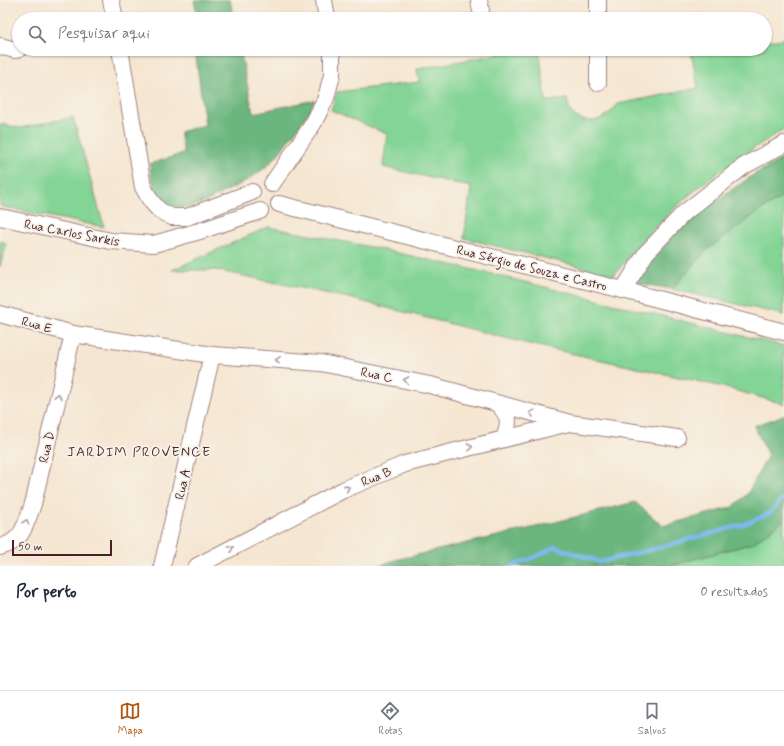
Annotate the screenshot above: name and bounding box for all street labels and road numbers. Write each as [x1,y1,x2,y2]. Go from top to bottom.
street label: Rua Carlos Sarkis [22,216,121,251]
street label: Rua Sérgio de Souza e Castro [454,241,609,297]
street label: Rua E [20,313,54,338]
street label: Rua C [359,364,394,387]
street label: Rua D [36,430,59,465]
street label: Rua B [359,464,394,491]
street label: Rua A [172,467,195,502]

